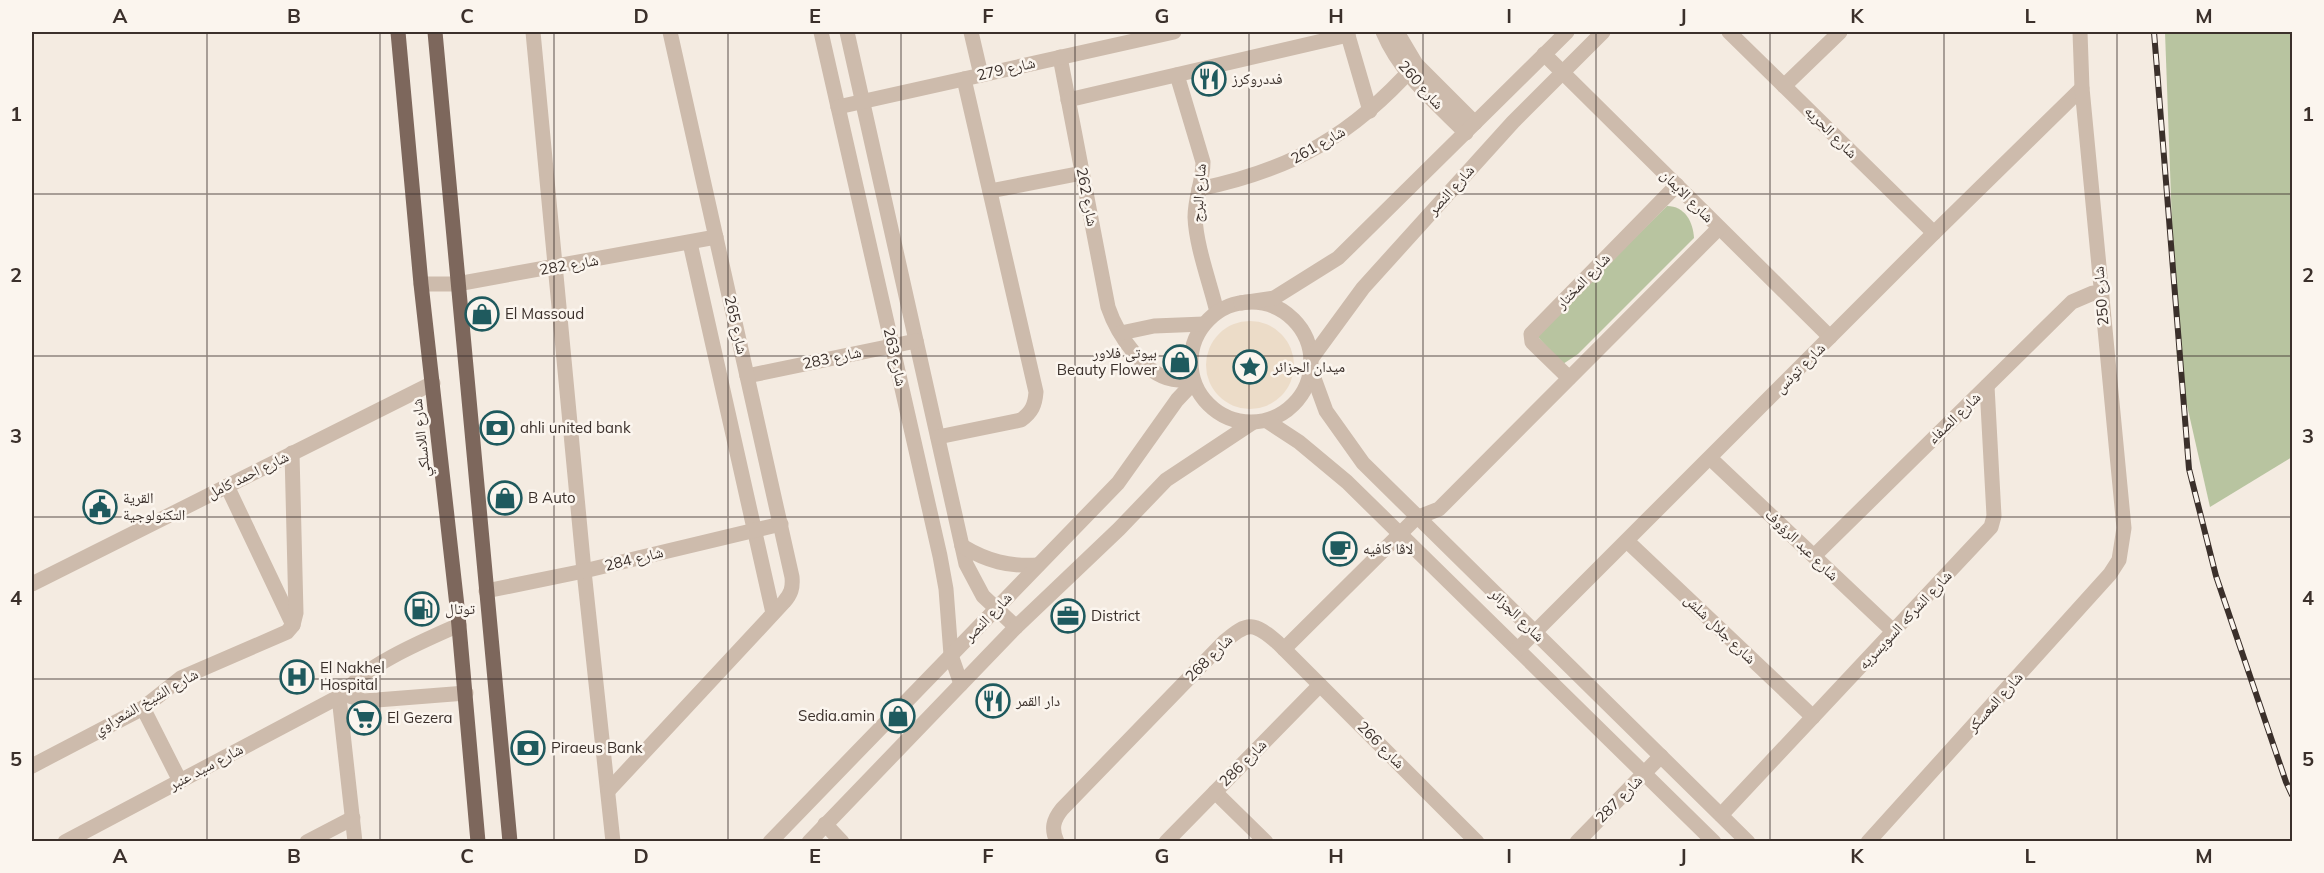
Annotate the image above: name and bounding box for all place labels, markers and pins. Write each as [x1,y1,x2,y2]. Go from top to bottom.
restaurant icon: فددروكرز [1191,61,1227,97]
place label: فددروكرز [1231,69,1283,88]
shop icon: El Massoud [464,296,500,332]
place label: El Massoud [505,304,584,323]
place label: بيوتى فلاور Beauty Flower [1057,343,1158,379]
shop icon: بيوتى فلاور Beauty Flower [1162,344,1198,380]
place icon: ميدان الجزائر [1232,349,1268,385]
place label: ميدان الجزائر [1272,357,1345,377]
bank icon: ahli united bank [479,410,515,446]
place label: ahli united bank [520,418,631,437]
shop icon: B Auto [487,480,523,516]
place label: القرية التكنولوجية [123,488,185,524]
place label: B Auto [528,488,576,507]
public building icon: القرية التكنولوجية [82,489,118,525]
cafe icon: لاڤا كافيه [1322,531,1358,567]
place label: لاڤا كافيه [1363,539,1413,558]
fuel station icon: توتال [404,591,440,627]
office icon: District [1050,598,1086,634]
place label: توتال [445,599,476,619]
place label: District [1091,606,1140,625]
place label: El Nakhel Hospital [320,658,385,694]
hospital icon: El Nakhel Hospital [279,659,315,695]
restaurant icon: دار القمر [975,683,1011,719]
place label: دار القمر [1015,691,1060,710]
shop icon: Sedia.amin [880,698,916,734]
supermarket icon: El Gezera [346,700,382,736]
place label: Sedia.amin [798,706,875,725]
place label: El Gezera [387,708,453,727]
bank icon: Piraeus Bank [510,730,546,766]
place label: Piraeus Bank [551,738,643,757]

